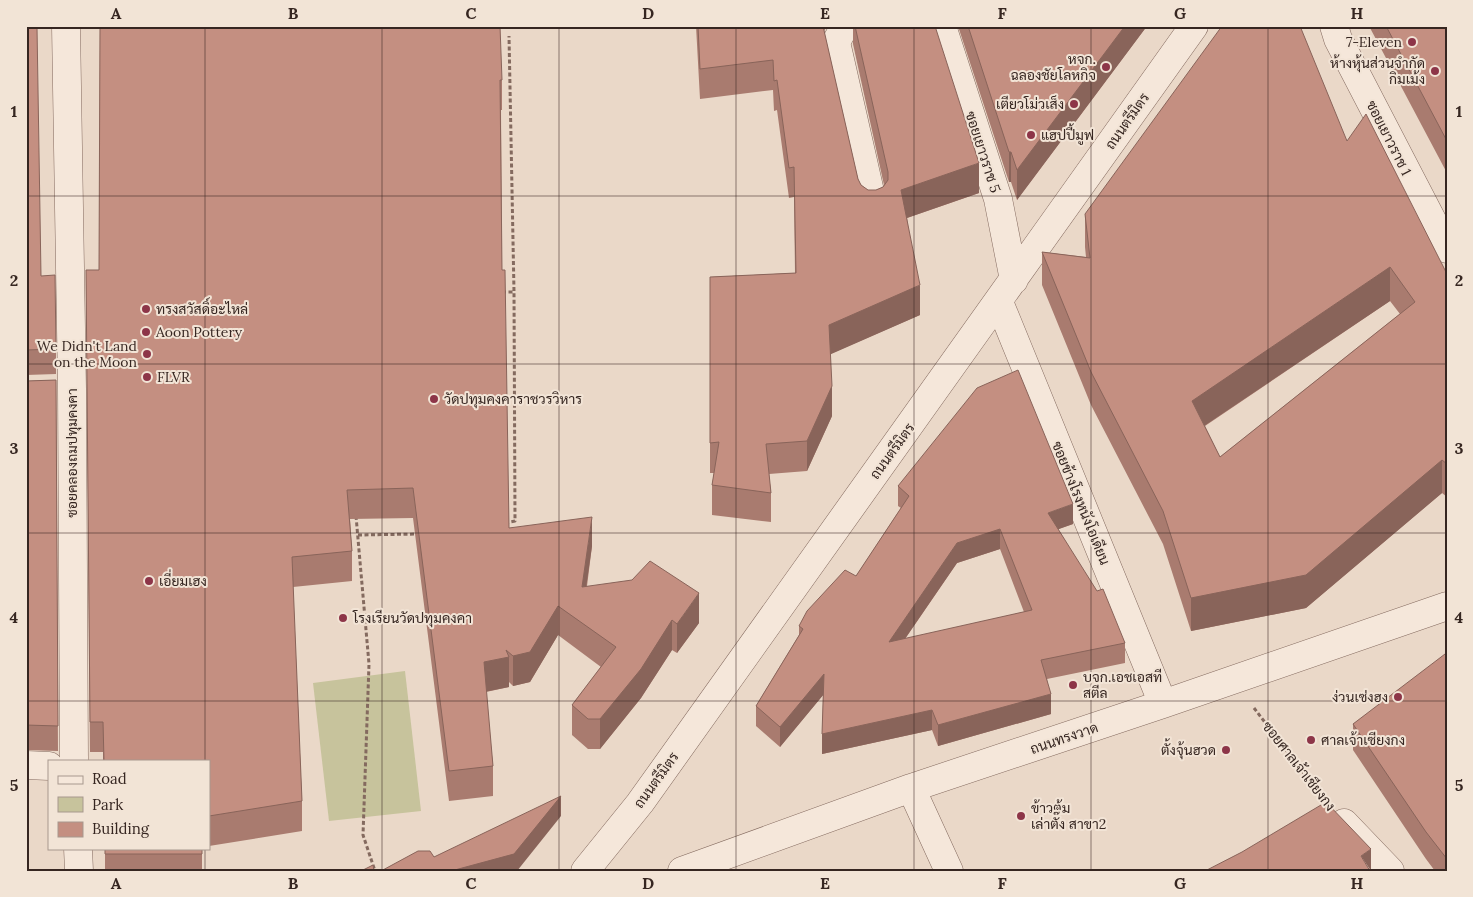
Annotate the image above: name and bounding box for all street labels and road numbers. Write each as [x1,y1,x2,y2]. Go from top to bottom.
street label: ถนนตรีมิตร [1101,89,1153,153]
street label: ซอยเยาวราช 1 [1362,97,1416,179]
street label: ซอยเยาวราช 5 [961,109,1005,195]
street label: ซอยคลองถมปทุมคงคา [63,388,82,518]
street label: ถนนตรีมิตร [866,419,919,483]
street label: ซอยข้างโรงหนังโอเดียน [1048,438,1114,568]
street label: ถนนทรงวาด [1028,718,1100,758]
street label: ซอยศาลเจ้าเชียงกง [1258,718,1340,814]
street label: ถนนตรีมิตร [630,748,683,812]

